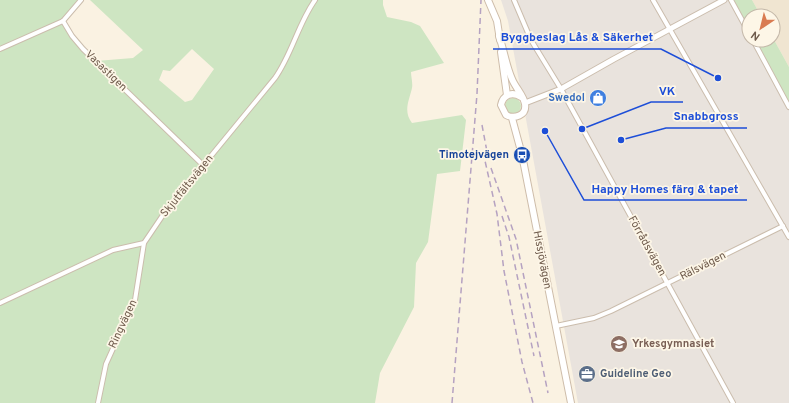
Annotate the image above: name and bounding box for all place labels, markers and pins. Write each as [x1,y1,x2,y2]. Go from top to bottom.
callout: Byggbeslag Lås & Säkerhet [493,25,661,49]
callout: VK [651,78,683,102]
shop icon: Swedol [588,88,608,108]
place label: Swedol [548,91,585,105]
callout: Snabbgross [666,104,747,128]
bus stop icon: Timotejvägen [512,145,532,165]
place label: Timotejvägen [439,148,509,162]
callout: Happy Homes färg & tapet [584,176,747,200]
school or university icon: Yrkesgymnasiet [609,334,629,354]
place label: Yrkesgymnasiet [632,337,714,351]
office icon: Guideline Geo [577,364,597,384]
place label: Guideline Geo [600,367,671,381]

